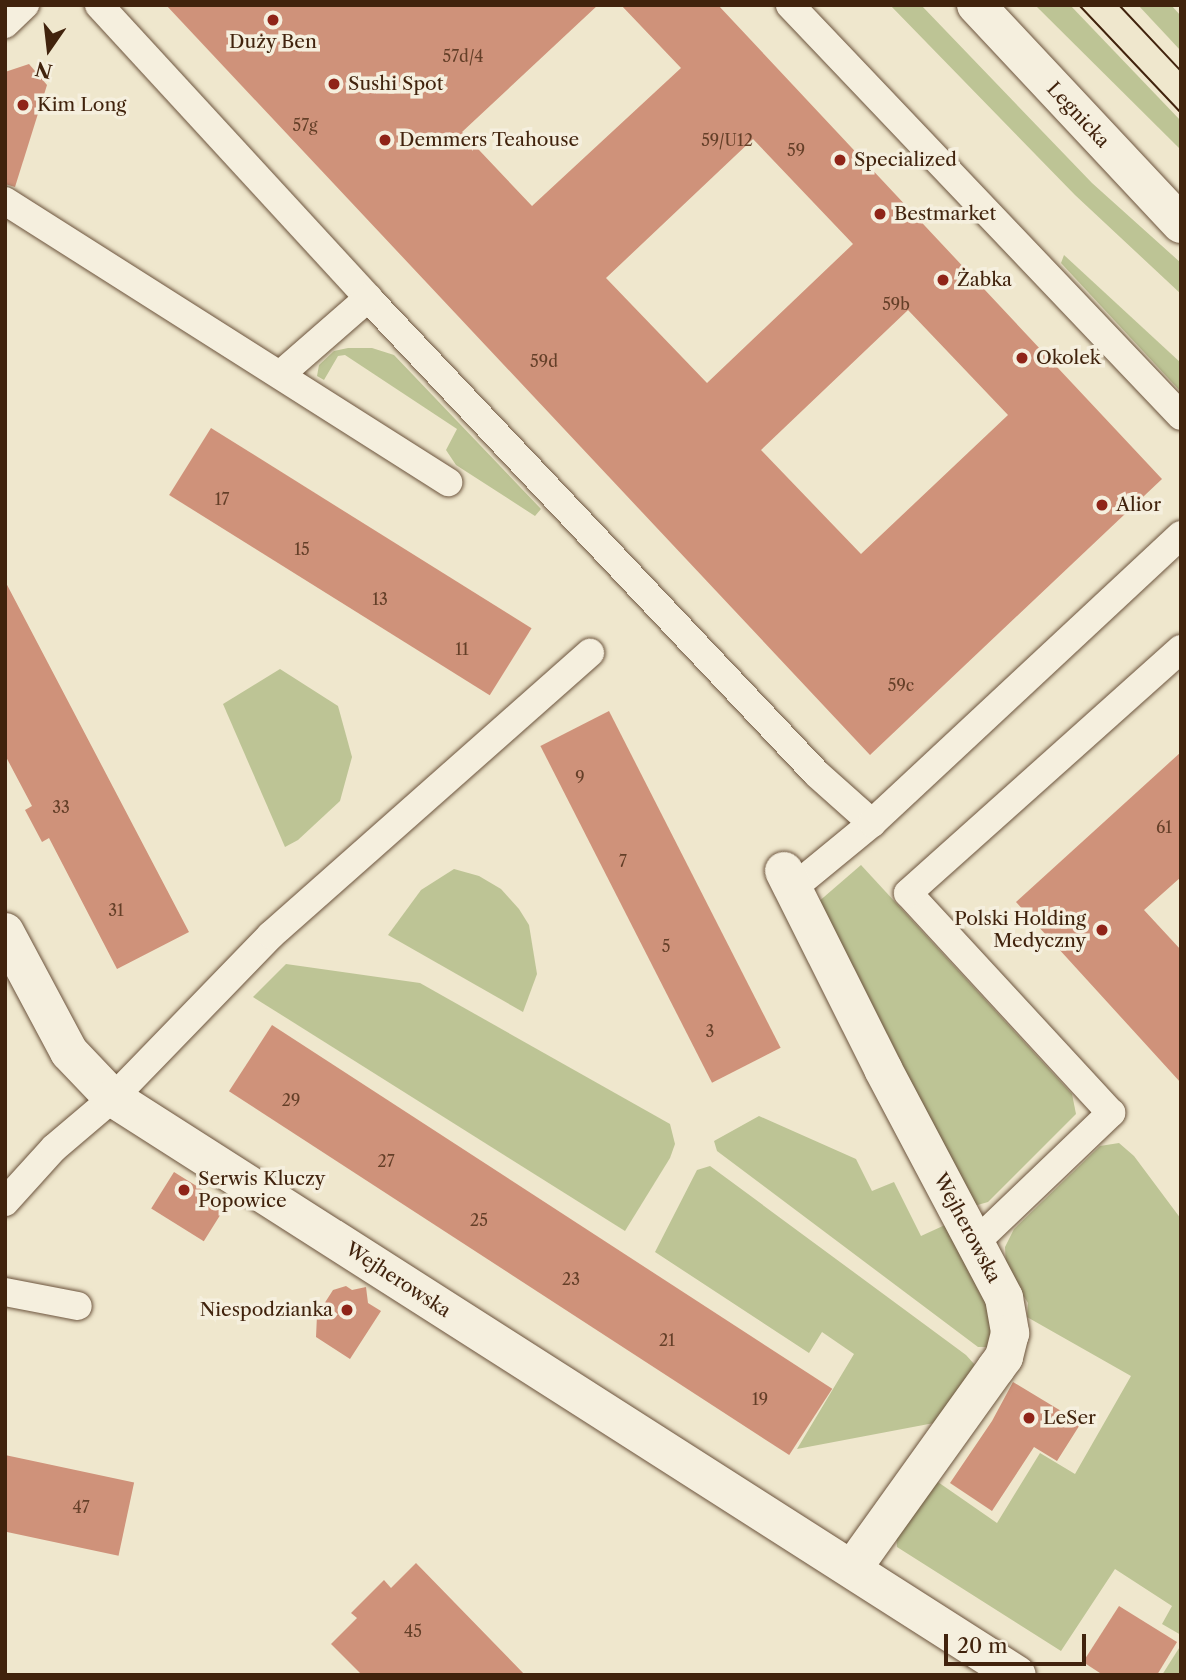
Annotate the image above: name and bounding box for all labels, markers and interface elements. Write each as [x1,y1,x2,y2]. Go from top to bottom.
marker: Duży Ben [265,12,281,28]
north arrow [14,14,84,84]
place label: Duży Ben [229,31,317,53]
house number: 57d/4 [442,46,484,66]
text: N [33,57,55,83]
place label: Sushi Spot [348,73,443,95]
marker: Sushi Spot [326,76,342,92]
street label: Legnicka [1042,77,1114,153]
place label: Kim Long [37,94,126,116]
marker: Kim Long [15,97,31,113]
house number: 57g [292,115,318,135]
place label: Demmers Teahouse [399,129,580,151]
house number: 59/U12 [701,130,753,150]
marker: Demmers Teahouse [377,132,393,148]
house number: 59 [787,140,805,160]
place label: Specialized [854,149,957,171]
marker: Specialized [832,152,848,168]
place label: Bestmarket [894,203,996,225]
marker: Bestmarket [872,206,888,222]
place label: Żabka [957,269,1012,291]
marker: Żabka [935,272,951,288]
house number: 59b [882,294,910,314]
place label: Okolek [1036,347,1101,369]
marker: Okolek [1014,350,1030,366]
house number: 59d [530,351,558,371]
house number: 17 [215,489,229,509]
place label: Alior [1116,494,1161,516]
marker: Alior [1094,497,1110,513]
house number: 15 [294,539,310,559]
house number: 13 [372,589,388,609]
house number: 11 [455,639,469,659]
house number: 59c [888,675,914,695]
house number: 9 [575,767,585,787]
house number: 33 [52,797,70,817]
house number: 61 [1156,817,1172,837]
house number: 7 [619,851,627,871]
house number: 31 [108,900,124,920]
place label: Polski Holding Medyczny [954,908,1086,952]
marker: Polski Holding Medyczny [1092,920,1112,940]
house number: 5 [662,936,670,956]
house number: 3 [706,1021,714,1041]
house number: 29 [282,1090,300,1110]
house number: 27 [377,1151,395,1171]
place label: Serwis Kluczy Popowice [198,1168,325,1212]
street label: Wejherowska [929,1169,1005,1287]
marker: Serwis Kluczy Popowice [176,1182,192,1198]
house number: 25 [470,1210,488,1230]
street label: Wejherowska [341,1238,455,1322]
house number: 23 [562,1269,580,1289]
place label: Niespodzianka [200,1299,333,1321]
marker: Niespodzianka [339,1302,355,1318]
house number: 21 [659,1330,675,1350]
house number: 19 [752,1389,768,1409]
place label: LeSer [1043,1407,1096,1429]
marker: LeSer [1021,1410,1037,1426]
house number: 47 [72,1497,90,1517]
scale bar [948,1620,1090,1664]
house number: 45 [404,1621,422,1641]
text: 20 m [957,1633,1008,1658]

